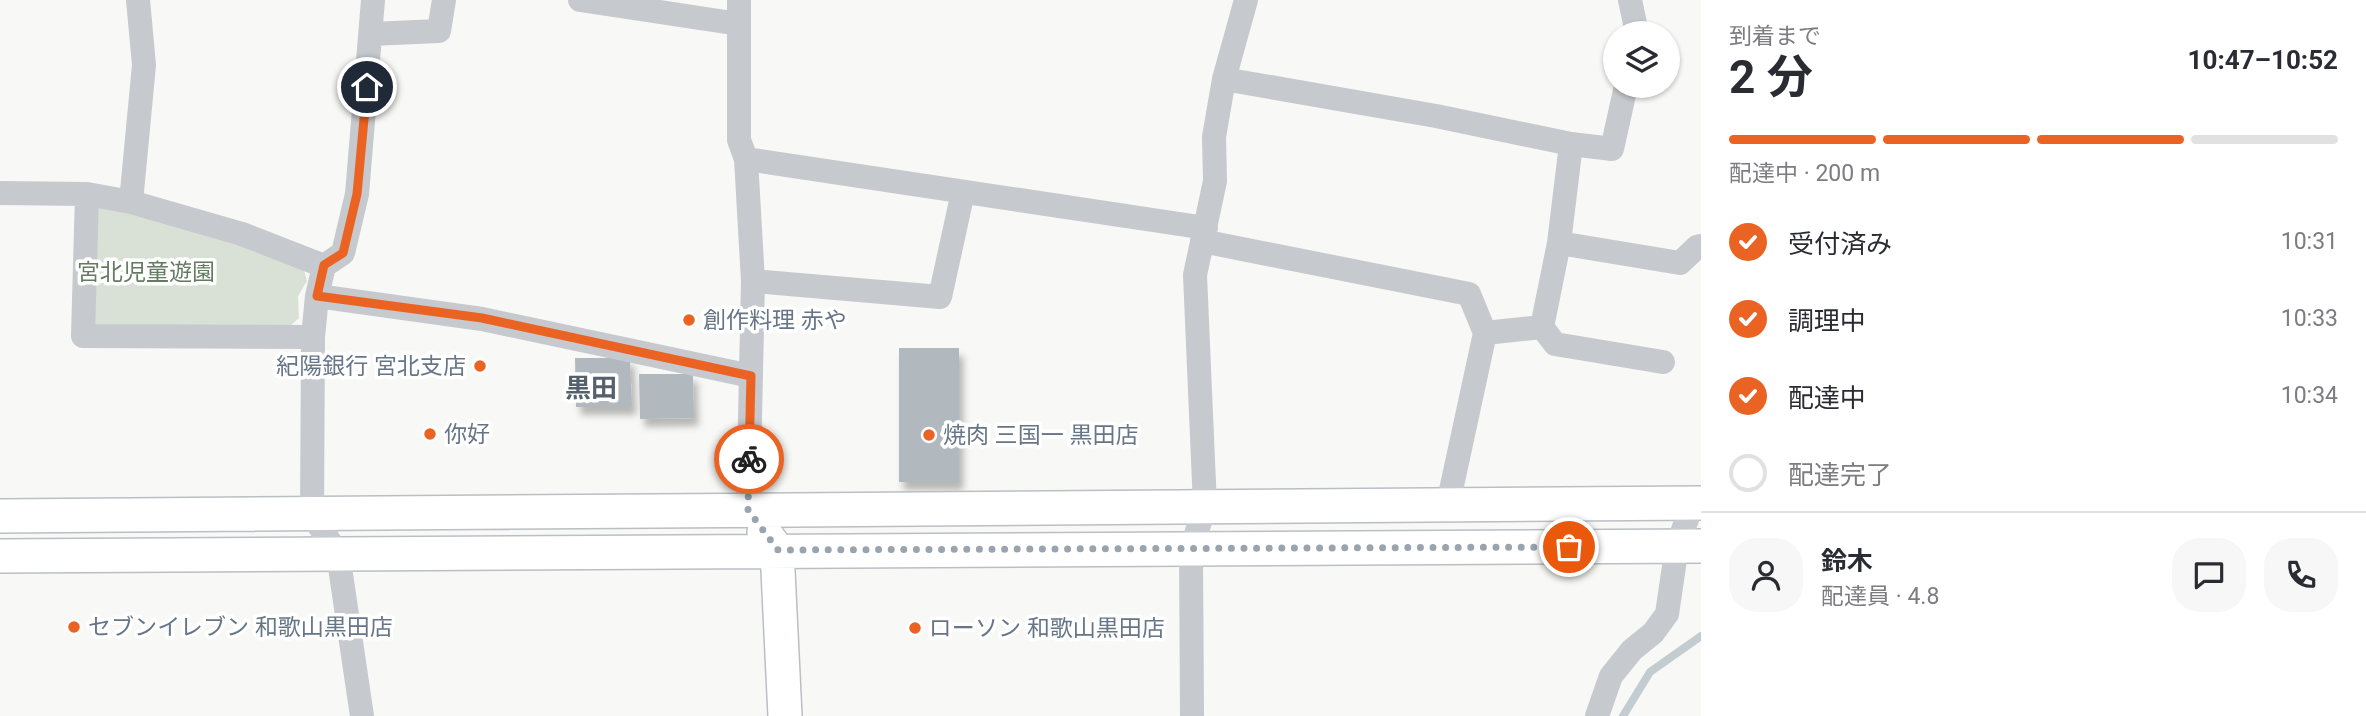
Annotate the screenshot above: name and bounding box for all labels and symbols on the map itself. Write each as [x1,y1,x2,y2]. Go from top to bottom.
pin [337,57,397,117]
park label: 宮北児童遊園 [77,259,215,286]
place label: 創作料理 赤や [703,307,847,334]
marker: 創作料理 赤や [681,312,697,328]
place label: 紀陽銀行 宮北支店 [276,353,466,380]
marker: 紀陽銀行 宮北支店 [472,358,488,374]
district label: 黒田 [565,373,617,403]
place label: 你好 [444,421,490,448]
place label: 焼肉 三国一 黒田店 [943,422,1138,449]
courier [714,424,784,494]
marker: 你好 [422,426,438,442]
marker: 焼肉 三国一 黒田店 [921,427,937,443]
pin [1539,517,1599,577]
place label: セブンイレブン 和歌山黒田店 [88,614,393,641]
place label: ローソン 和歌山黒田店 [929,615,1165,642]
marker: セブンイレブン 和歌山黒田店 [66,619,82,635]
marker: ローソン 和歌山黒田店 [907,620,923,636]

